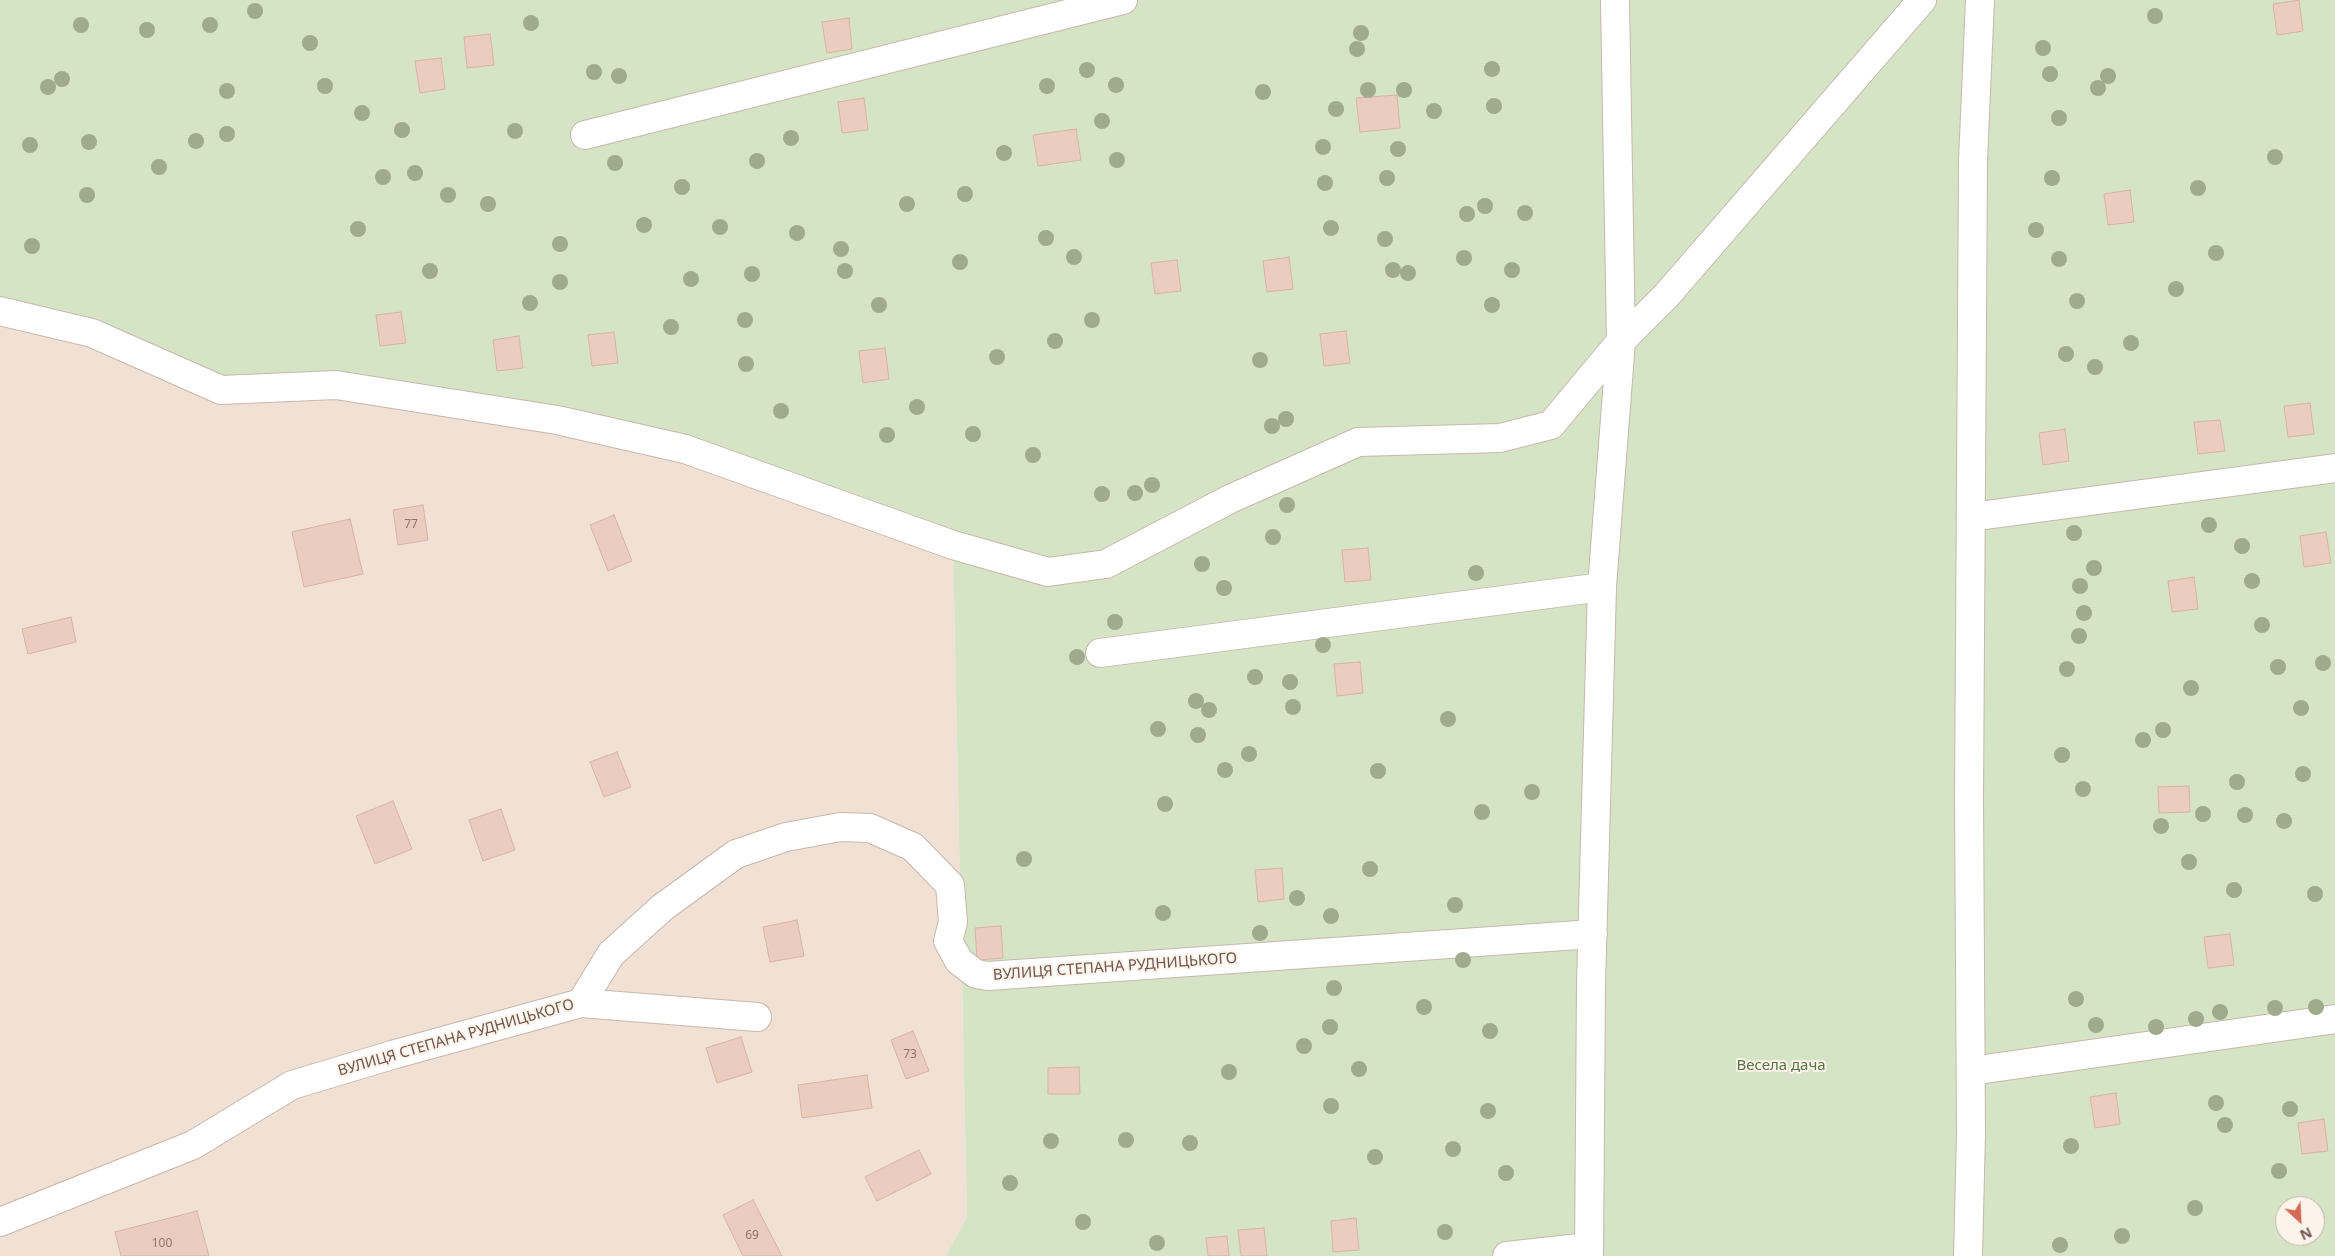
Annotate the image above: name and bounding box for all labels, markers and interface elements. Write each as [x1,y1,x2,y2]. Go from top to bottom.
house number: 77 [404,518,418,532]
street label: ВУЛИЦЯ СТЕПАНА РУДНИЦЬКОГО [992,949,1238,985]
street label: ВУЛИЦЯ СТЕПАНА РУДНИЦЬКОГО [336,996,576,1080]
house number: 73 [903,1048,917,1062]
park label: Весела дача [1736,1057,1826,1075]
north arrow [2275,1196,2325,1246]
text: N [2297,1223,2315,1245]
house number: 69 [745,1229,759,1243]
house number: 100 [152,1237,172,1251]

